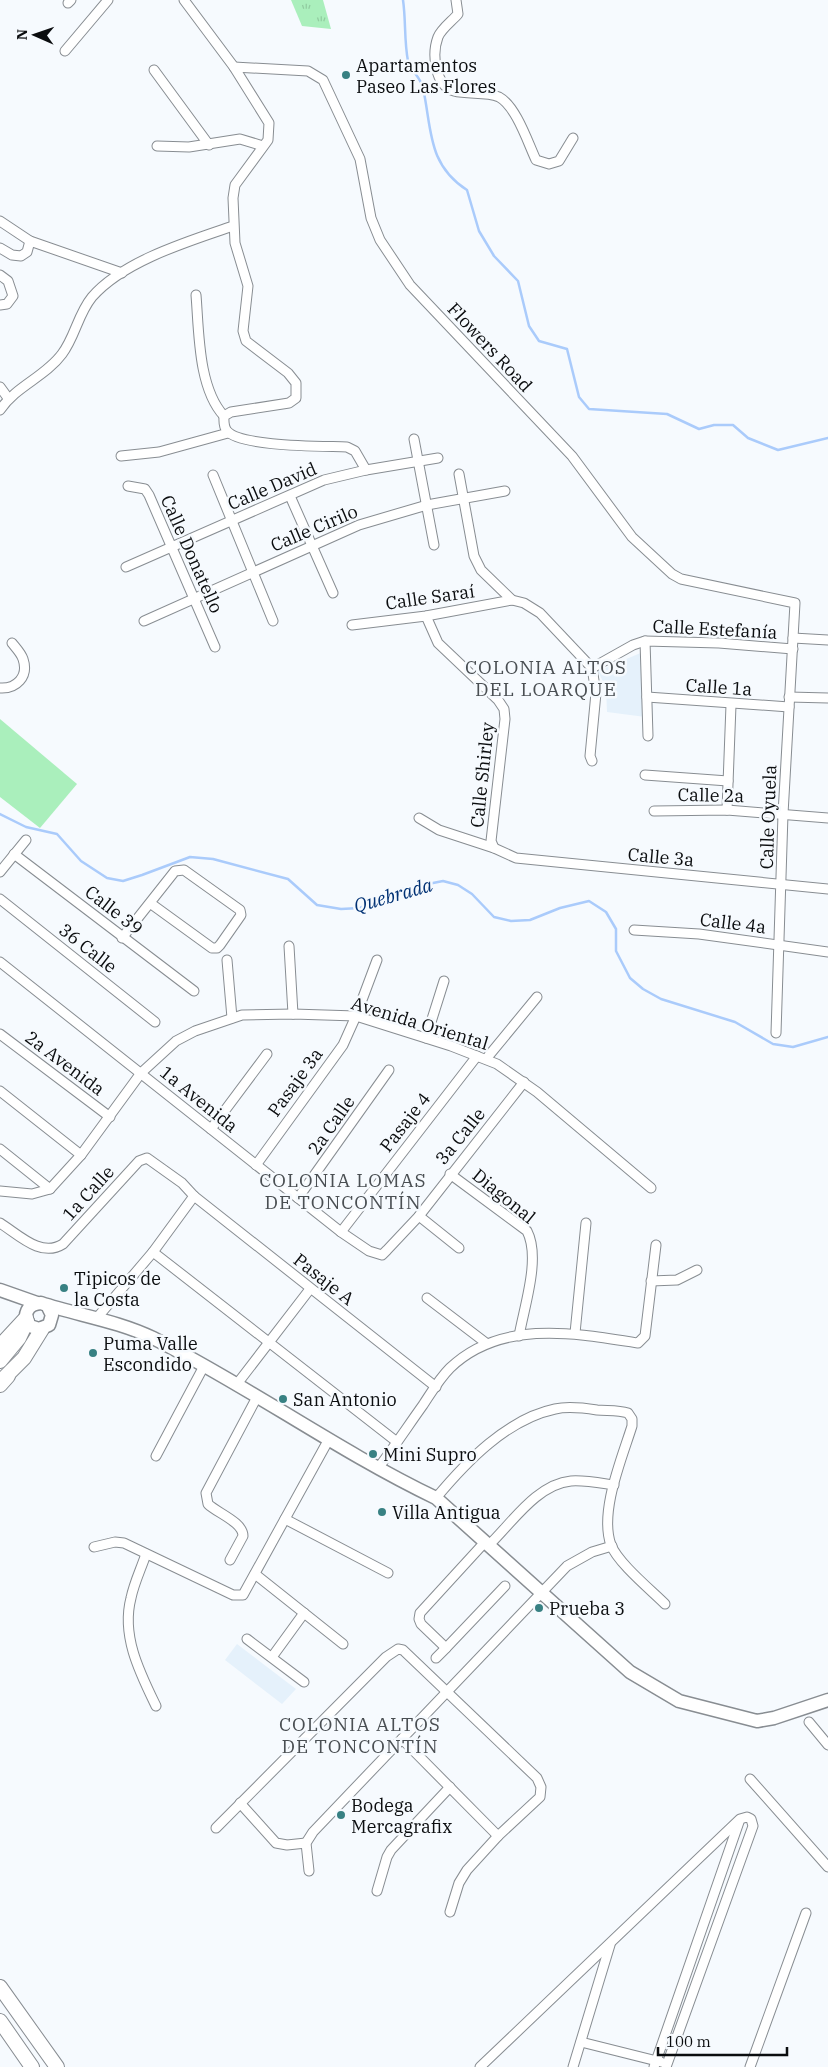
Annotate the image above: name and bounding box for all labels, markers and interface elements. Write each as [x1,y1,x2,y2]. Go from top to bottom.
north arrow [10,10,60,60]
text: N [13,29,31,40]
place label: Apartamentos Paseo Las Flores [356,54,496,98]
marker: Apartamentos Paseo Las Flores [340,69,352,81]
street label: Flowers Road [443,297,537,397]
street label: Calle David [224,457,320,515]
street label: Calle Donatello [156,491,228,617]
street label: Calle Cirilo [267,499,361,557]
street label: Calle Saraí [384,579,476,615]
street label: Calle Estefanía [652,614,778,644]
district label: COLONIA ALTOS DEL LOARQUE [465,655,627,701]
street label: Calle 1a [685,673,753,701]
street label: Calle Shirley [465,721,499,829]
street label: Calle Oyuela [755,764,781,870]
street label: Calle 2a [678,783,745,807]
street label: Calle 3a [627,843,695,871]
water label: Quebrada [351,872,436,918]
street label: Calle 39 [80,880,148,940]
street label: Calle 4a [699,908,768,938]
street label: 36 Calle [54,918,122,978]
street label: Avenida Oriental [349,991,491,1055]
street label: 2a Avenida [21,1026,109,1100]
street label: Pasaje 3a [262,1043,328,1121]
street label: 1a Avenida [155,1061,243,1138]
street label: Pasaje 4 [375,1088,435,1156]
street label: 2a Calle [302,1091,360,1159]
street label: 3a Calle [430,1103,490,1169]
street label: 1a Calle [57,1161,119,1225]
street label: Diagonal [468,1164,540,1228]
district label: COLONIA LOMAS DE TONCONTÍN [259,1168,427,1214]
street label: Pasaje A [289,1248,360,1310]
place label: Tipicos de la Costa [74,1267,161,1311]
marker: Tipicos de la Costa [58,1282,70,1294]
place label: Puma Valle Escondido [103,1332,198,1376]
marker: Puma Valle Escondido [87,1347,99,1359]
place label: San Antonio [293,1388,397,1411]
marker: San Antonio [277,1393,289,1405]
place label: Mini Supro [383,1443,477,1466]
marker: Mini Supro [367,1448,379,1460]
place label: Villa Antigua [392,1501,501,1524]
marker: Villa Antigua [376,1506,388,1518]
place label: Prueba 3 [549,1597,625,1620]
marker: Prueba 3 [533,1602,545,1614]
district label: COLONIA ALTOS DE TONCONTÍN [279,1712,441,1758]
place label: Bodega Mercagrafix [351,1794,452,1838]
marker: Bodega Mercagrafix [335,1809,347,1821]
scale bar [658,2024,787,2056]
text: 100 m [666,2032,711,2051]

